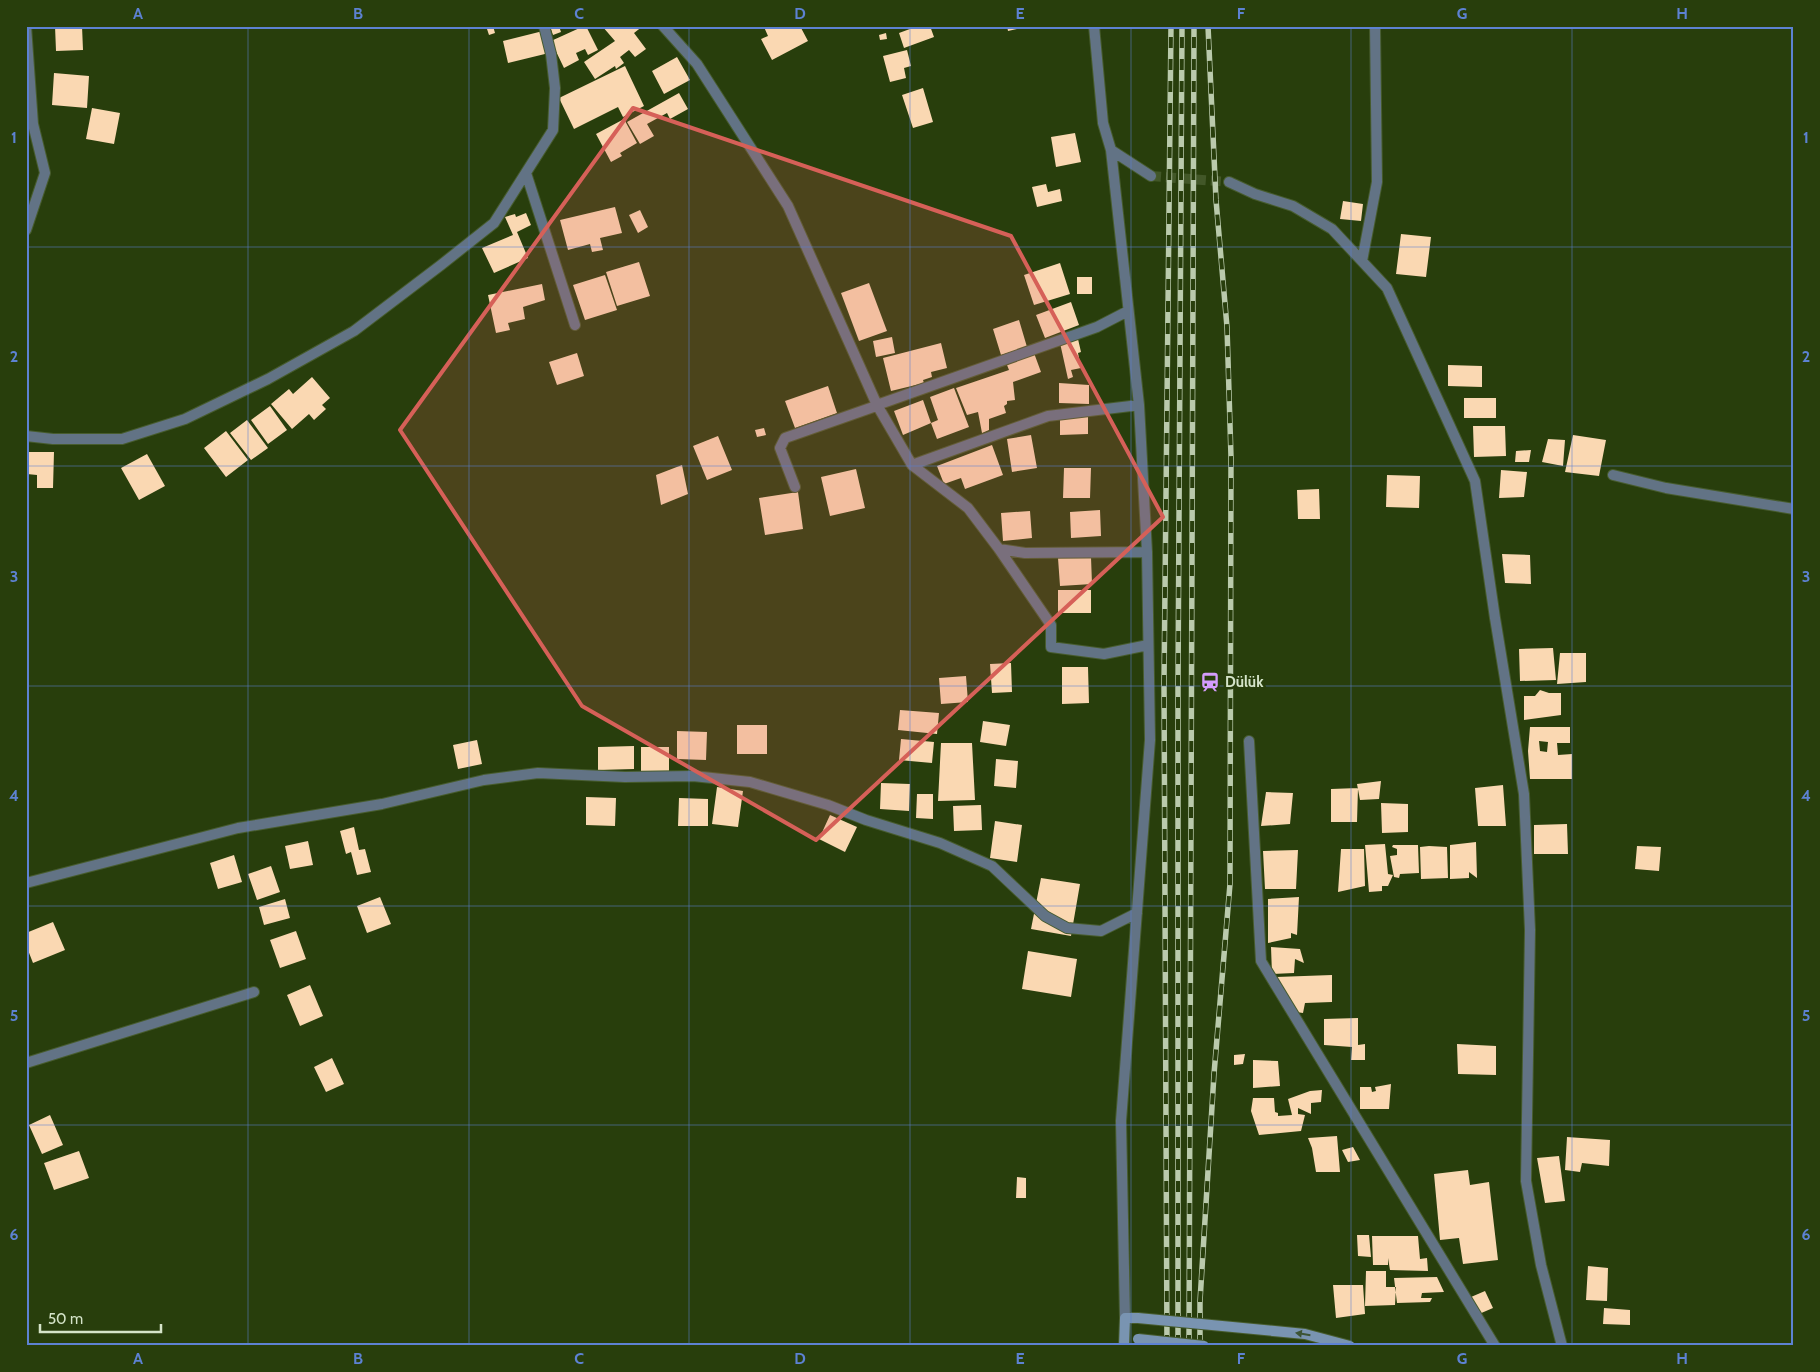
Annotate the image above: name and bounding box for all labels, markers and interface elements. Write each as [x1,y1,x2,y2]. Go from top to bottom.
text: A [133,4,143,23]
text: B [353,4,363,23]
text: C [574,4,584,23]
text: D [794,4,806,23]
text: E [1015,4,1025,23]
text: F [1237,4,1246,23]
text: G [1457,4,1467,23]
text: H [1676,4,1688,23]
text: 1 [11,128,17,147]
text: 1 [1803,128,1809,147]
text: 2 [10,347,18,366]
text: 2 [1802,347,1810,366]
text: 3 [10,567,18,586]
text: 3 [1802,567,1810,586]
station icon: Dülük [1199,671,1221,693]
place label: Dülük [1225,673,1264,691]
text: 4 [9,786,19,805]
text: 4 [1801,786,1811,805]
text: 5 [10,1006,18,1025]
text: 5 [1802,1006,1810,1025]
text: 6 [10,1225,19,1244]
text: 6 [1802,1225,1811,1244]
scale bar [40,1302,161,1334]
text: 50 m [48,1310,83,1328]
one-way arrow [1295,1330,1311,1338]
text: A [133,1349,143,1368]
text: B [353,1349,363,1368]
text: C [574,1349,584,1368]
text: D [794,1349,806,1368]
text: E [1015,1349,1025,1368]
text: F [1237,1349,1246,1368]
text: G [1457,1349,1467,1368]
text: H [1676,1349,1688,1368]

